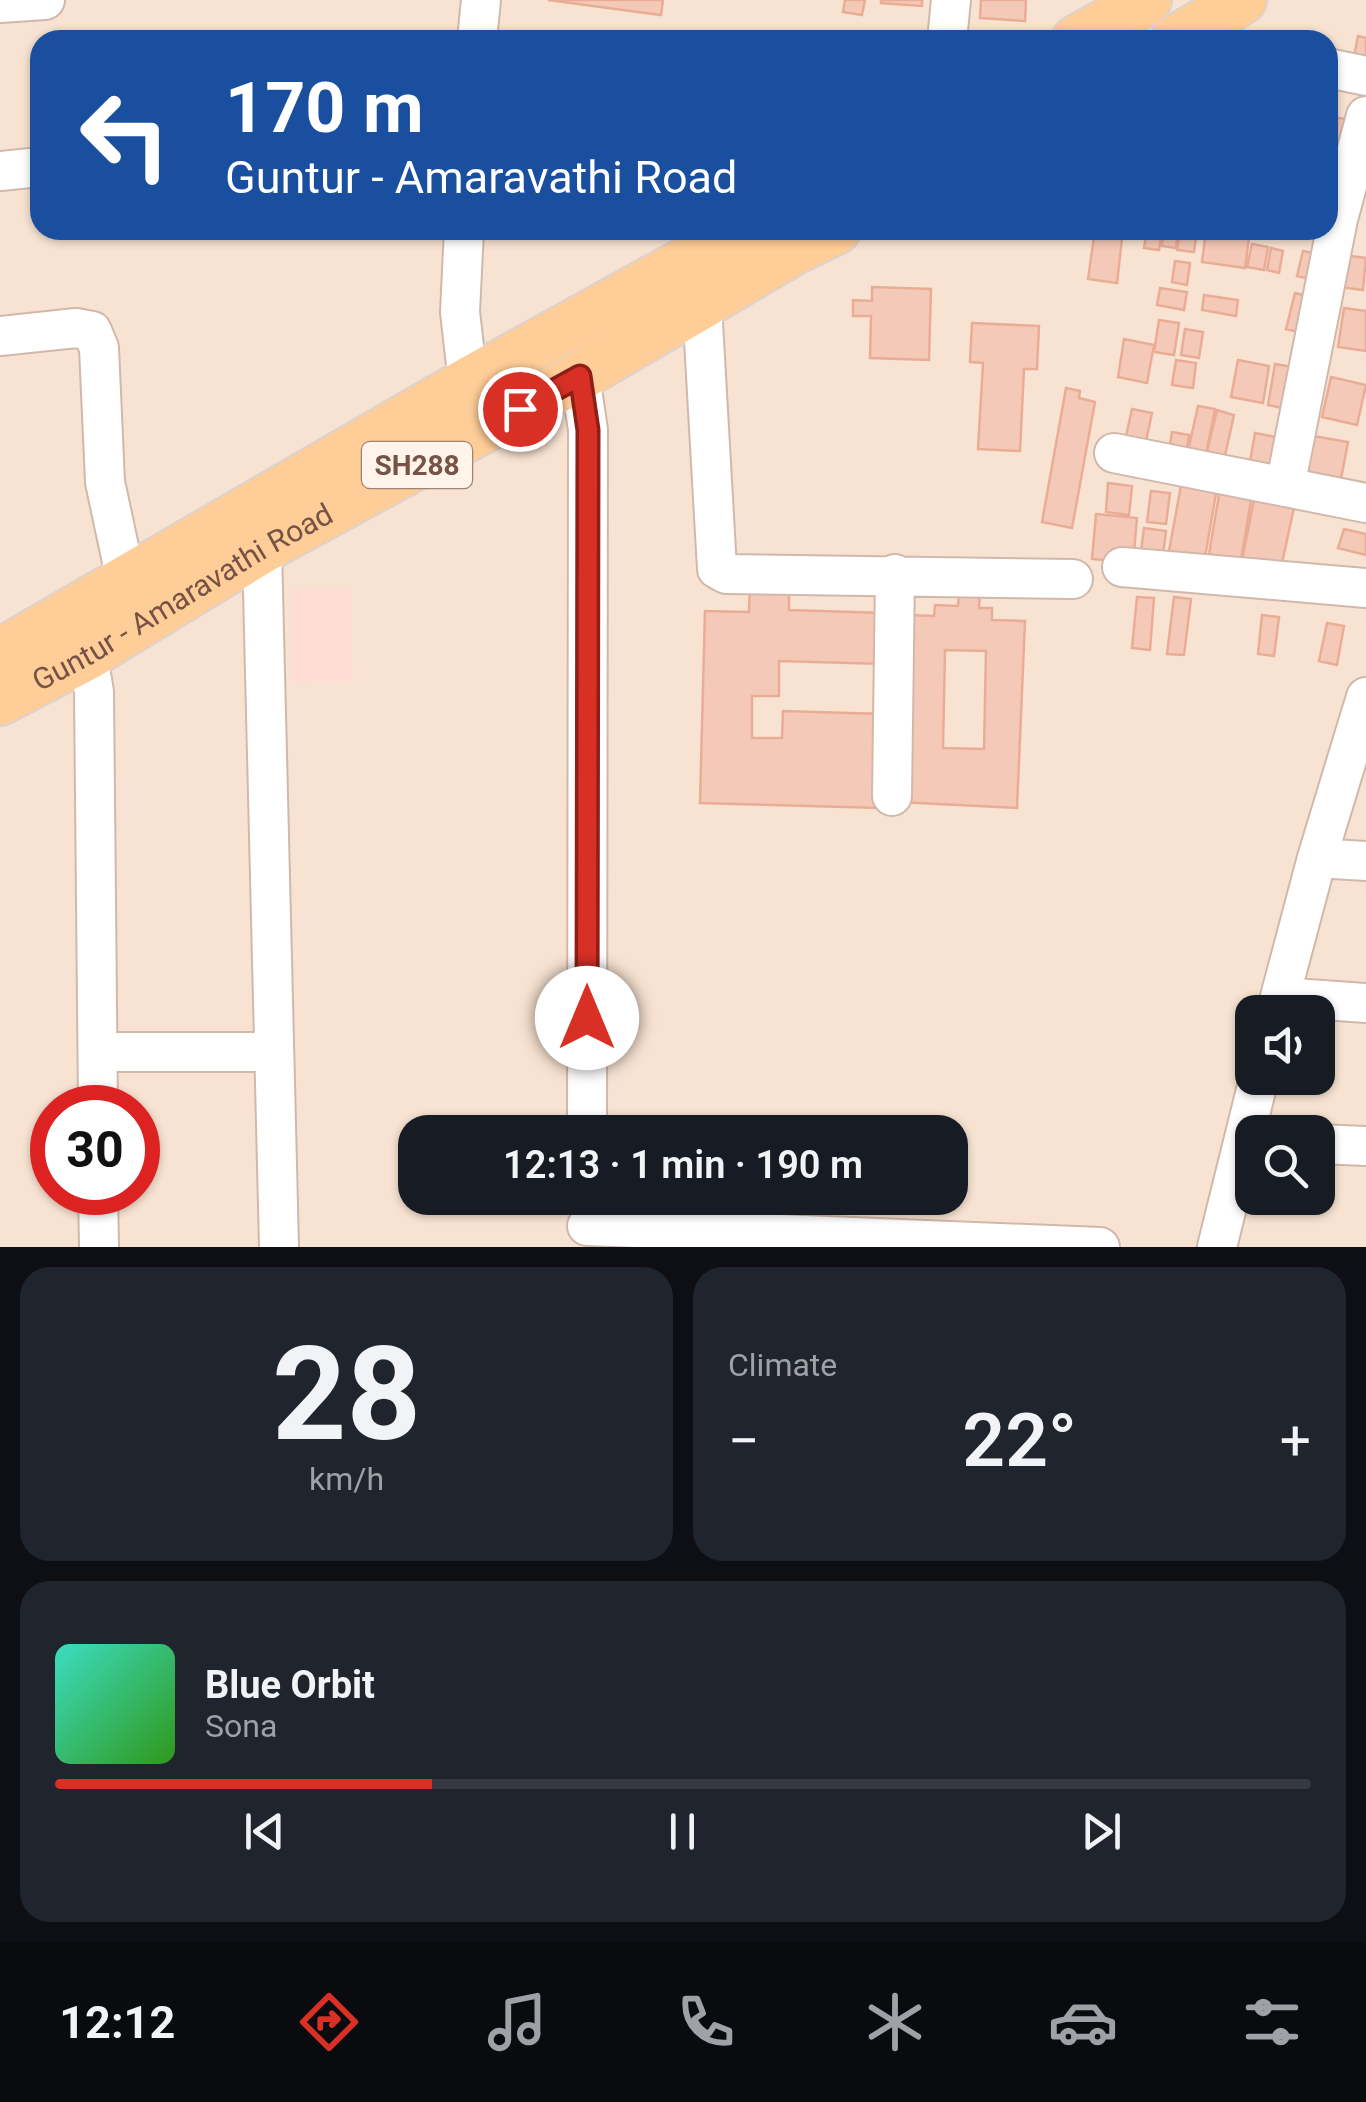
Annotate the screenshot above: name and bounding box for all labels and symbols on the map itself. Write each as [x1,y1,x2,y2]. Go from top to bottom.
pin [478,367,563,452]
road number: SH288 [362,442,472,488]
street label: Guntur - Amaravathi Road [26,496,339,698]
position arrow [535,966,639,1070]
speed limit sign: 30 [30,1085,160,1215]

